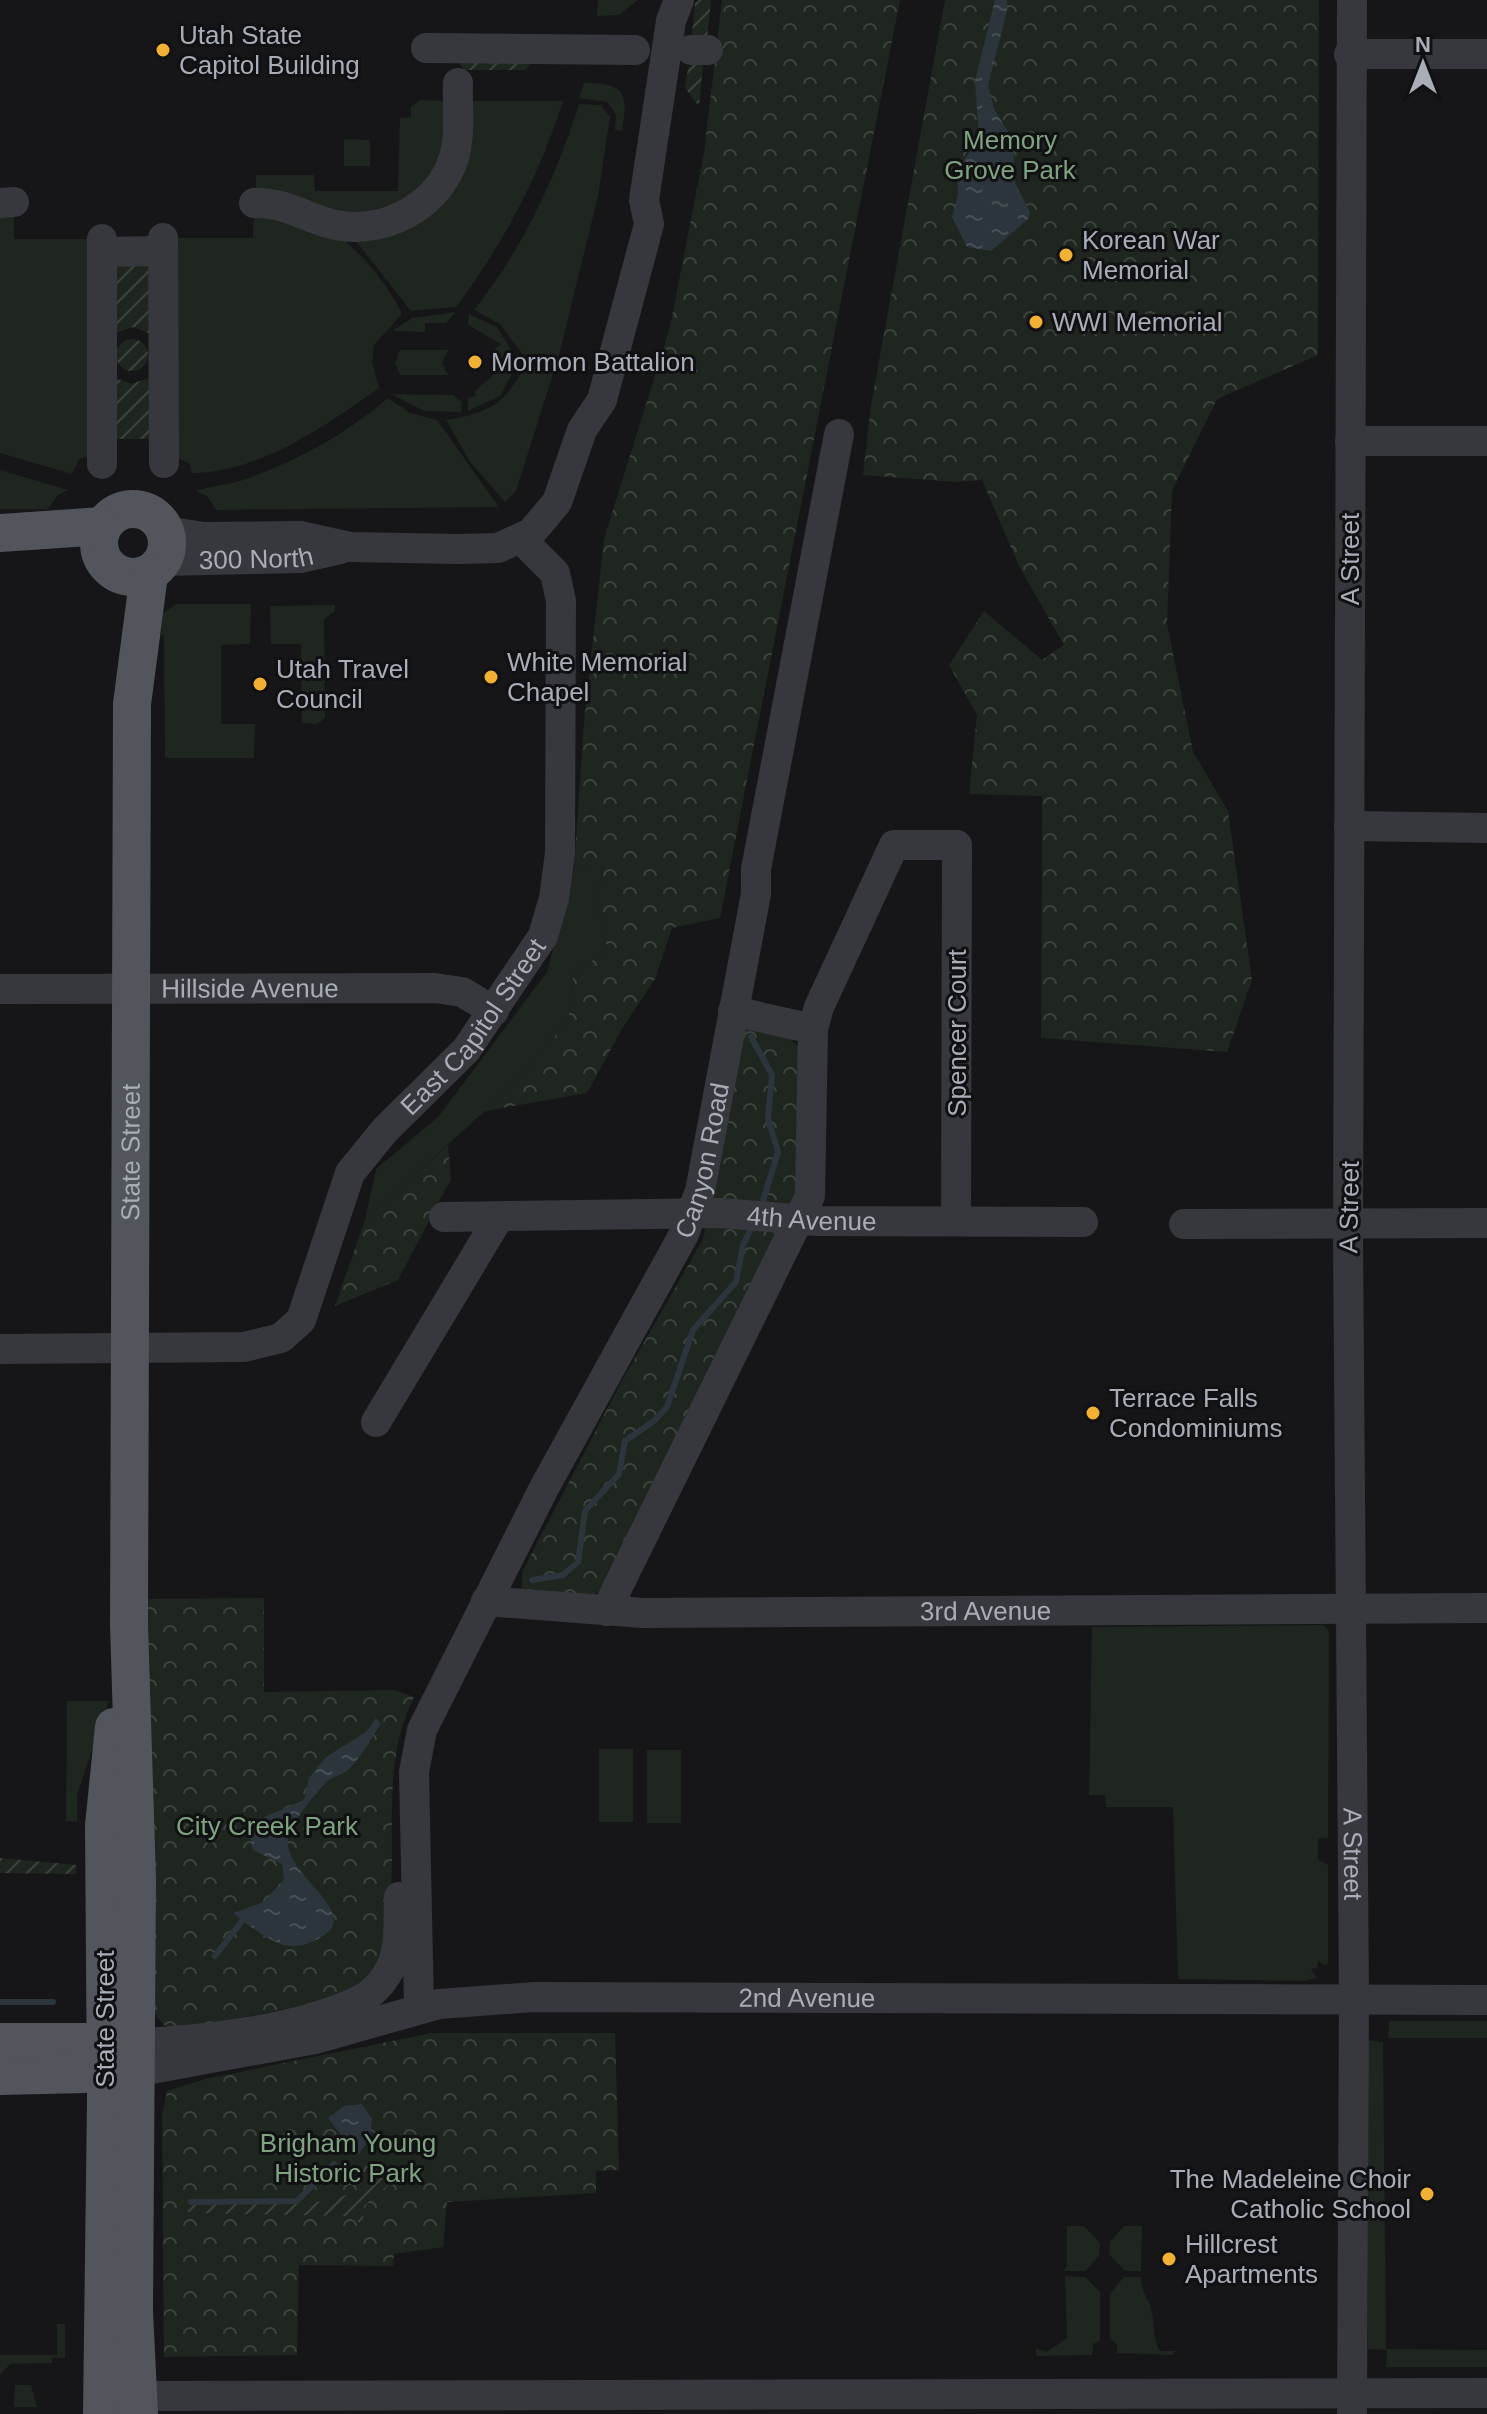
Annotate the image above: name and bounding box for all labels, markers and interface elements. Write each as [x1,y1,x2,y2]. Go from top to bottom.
place label: Utah State Capitol Building [179,20,360,80]
north arrow [1383,24,1463,104]
text: N [1415,32,1431,57]
marker: Utah State Capitol Building [154,41,172,59]
park label: Memory Grove Park [944,125,1077,185]
place label: Korean War Memorial [1082,225,1220,285]
marker: Korean War Memorial [1057,246,1075,264]
place label: WWI Memorial [1052,307,1222,337]
marker: WWI Memorial [1027,313,1045,331]
place label: Mormon Battalion [491,347,695,377]
marker: Mormon Battalion [466,353,484,371]
street label: A Street [1335,512,1365,605]
street label: 300 North [199,540,316,575]
place label: White Memorial Chapel [507,647,688,707]
place label: Utah Travel Council [276,654,409,714]
marker: White Memorial Chapel [482,668,500,686]
marker: Utah Travel Council [251,675,269,693]
street label: East Capitol Street [394,932,552,1121]
street label: Spencer Court [942,948,972,1117]
street label: Hillside Avenue [161,973,339,1004]
street label: Canyon Road [669,1080,735,1242]
street label: State Street [115,1083,146,1221]
street label: A Street [1333,1160,1365,1254]
street label: 4th Avenue [746,1200,877,1236]
place label: Terrace Falls Condominiums [1109,1383,1282,1443]
marker: Terrace Falls Condominiums [1084,1404,1102,1422]
street label: 3rd Avenue [920,1596,1051,1626]
street label: A Street [1337,1808,1368,1901]
park label: City Creek Park [176,1811,359,1841]
street label: State Street [90,1950,120,2088]
street label: 2nd Avenue [738,1983,875,2013]
park label: Brigham Young Historic Park [260,2128,436,2188]
place label: The Madeleine Choir Catholic School [1170,2164,1411,2224]
marker: The Madeleine Choir Catholic School [1418,2185,1436,2203]
place label: Hillcrest Apartments [1185,2229,1318,2289]
marker: Hillcrest Apartments [1160,2250,1178,2268]

